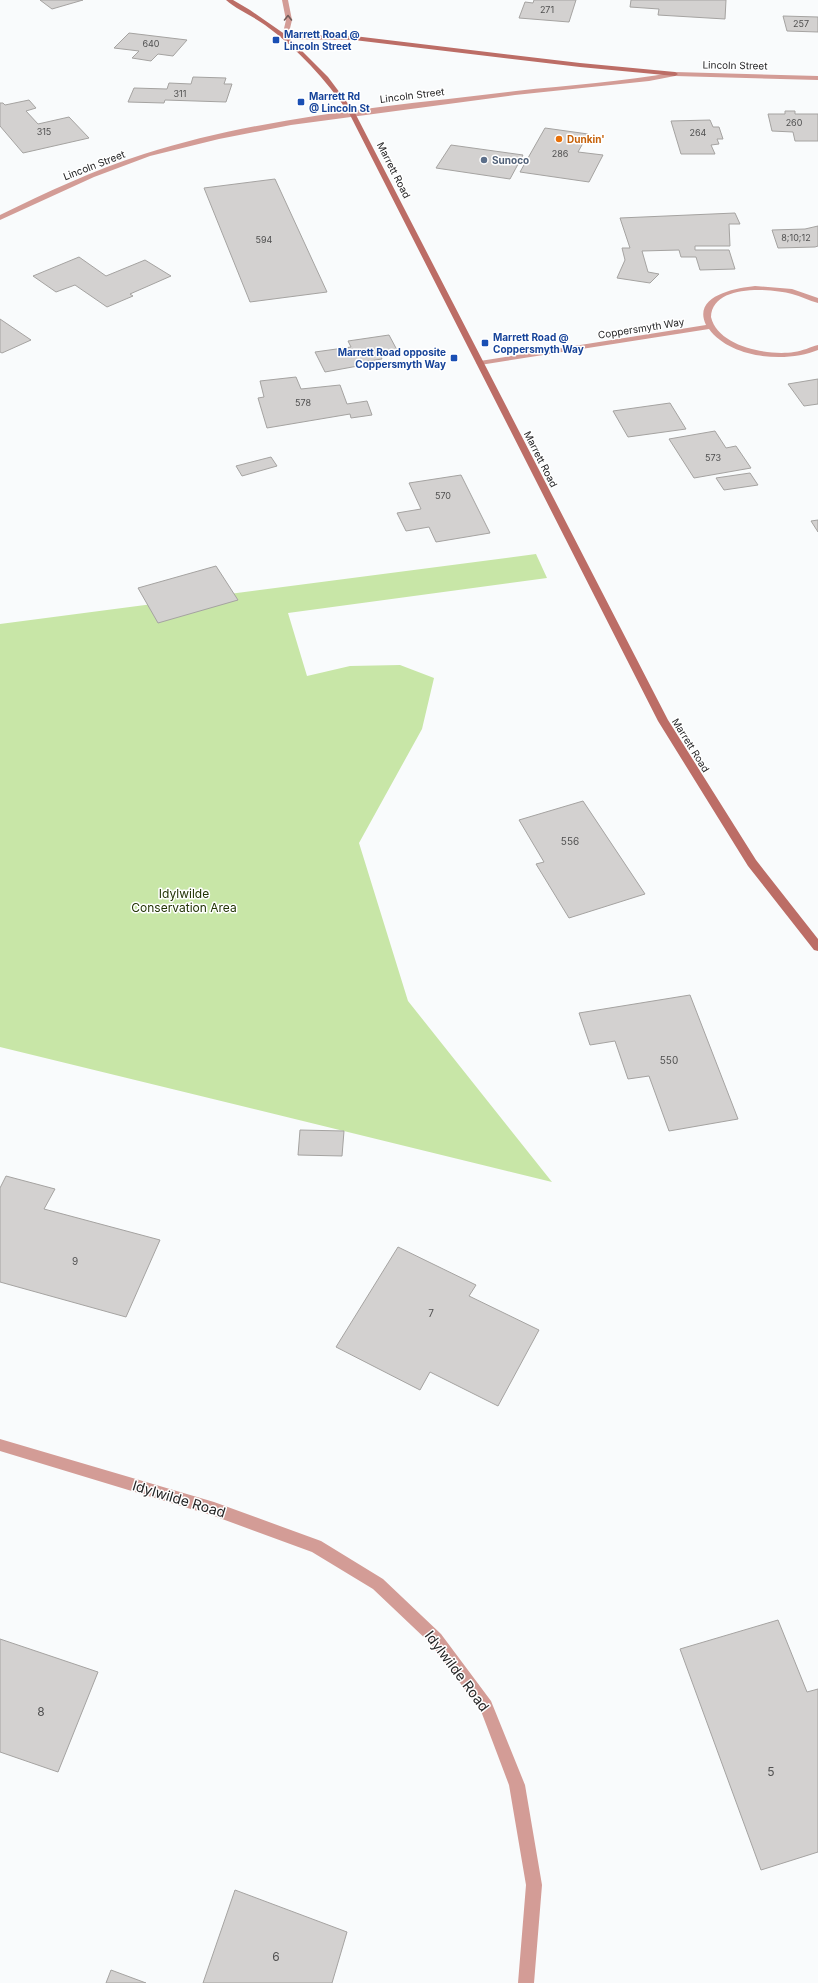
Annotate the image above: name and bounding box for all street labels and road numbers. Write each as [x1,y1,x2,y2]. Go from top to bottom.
street label: Lincoln Street [702,58,768,72]
street label: Lincoln Street [379,85,446,105]
street label: Marrett Road [375,140,413,200]
street label: Lincoln Street [61,147,127,182]
street label: Coppersmyth Way [597,315,685,341]
street label: Marrett Road [522,429,560,489]
street label: Marrett Road [670,716,712,774]
street label: Idylwilde Road [131,1476,228,1521]
street label: Idylwilde Road [422,1627,493,1714]

